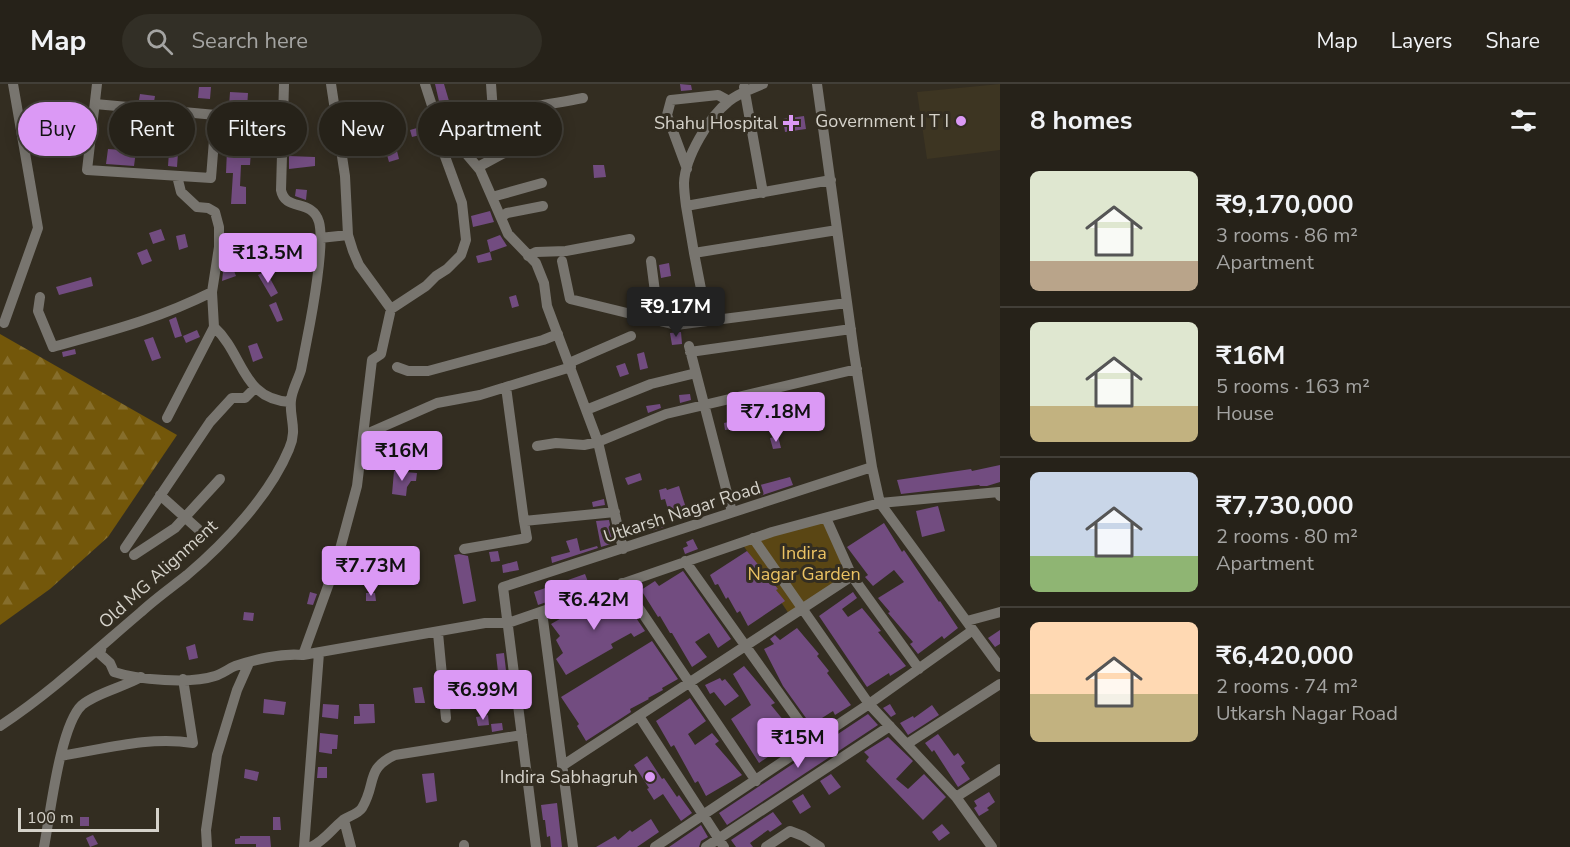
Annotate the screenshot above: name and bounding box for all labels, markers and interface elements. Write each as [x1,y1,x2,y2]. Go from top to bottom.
search box [122,14,542,68]
text: Map [30,22,86,60]
icon: search [143,25,176,58]
text: Search here [191,26,308,56]
text: Map [1316,27,1358,55]
text: Layers [1391,27,1452,55]
text: Share [1485,27,1540,55]
chip: Buy [18,102,97,156]
chip: Rent [109,102,195,156]
chip: Filters [207,102,307,156]
chip: New [319,102,406,156]
chip: Apartment [418,102,562,156]
text: 8 homes [1030,103,1132,138]
icon: filters [1507,104,1540,137]
place label: Government I T I [815,109,949,133]
place label: Shahu Hospital [654,111,779,135]
marker: Shahu Hospital [782,114,800,132]
marker: Government I T I [954,114,968,128]
text: ₹9,170,000 [1216,187,1354,222]
icon: home [1078,195,1150,267]
text: 3 rooms · 86 m² [1216,222,1358,249]
pin: ₹13.5M [219,233,317,284]
text: ₹13.5M [233,239,303,266]
text: Apartment [1216,249,1314,276]
pin: ₹9.17M [627,287,725,338]
text: ₹9.17M [641,293,711,320]
text: ₹16M [1216,338,1285,373]
icon: home [1078,346,1150,418]
text: 5 rooms · 163 m² [1216,373,1370,400]
pin: ₹7.18M [727,392,825,443]
text: ₹7.18M [741,398,811,425]
text: House [1216,400,1274,427]
pin: ₹16M [366,431,438,482]
text: ₹16M [375,437,429,464]
street label: Utkarsh Nagar Road [600,475,764,549]
text: ₹7,730,000 [1216,488,1354,523]
icon: home [1078,496,1150,568]
street label: Old MG Alignment [93,514,223,634]
text: 2 rooms · 80 m² [1216,523,1358,550]
park label: Indira Nagar Garden [747,541,861,586]
pin: ₹7.73M [322,546,420,597]
text: Apartment [1216,550,1314,577]
text: ₹7.73M [336,552,406,579]
pin: ₹6.42M [545,580,643,631]
text: ₹6.42M [559,586,629,613]
text: ₹6,420,000 [1216,638,1354,673]
icon: home [1078,646,1150,718]
pin: ₹6.99M [434,670,532,721]
text: 2 rooms · 74 m² [1216,673,1358,700]
text: ₹6.99M [448,676,518,703]
text: Utkarsh Nagar Road [1216,700,1398,727]
pin: ₹15M [762,718,834,769]
text: ₹15M [771,724,825,751]
place label: Indira Sabhagruh [500,765,638,789]
marker: Indira Sabhagruh [643,770,657,784]
scale bar [18,805,159,832]
text: 100 m [27,807,74,829]

